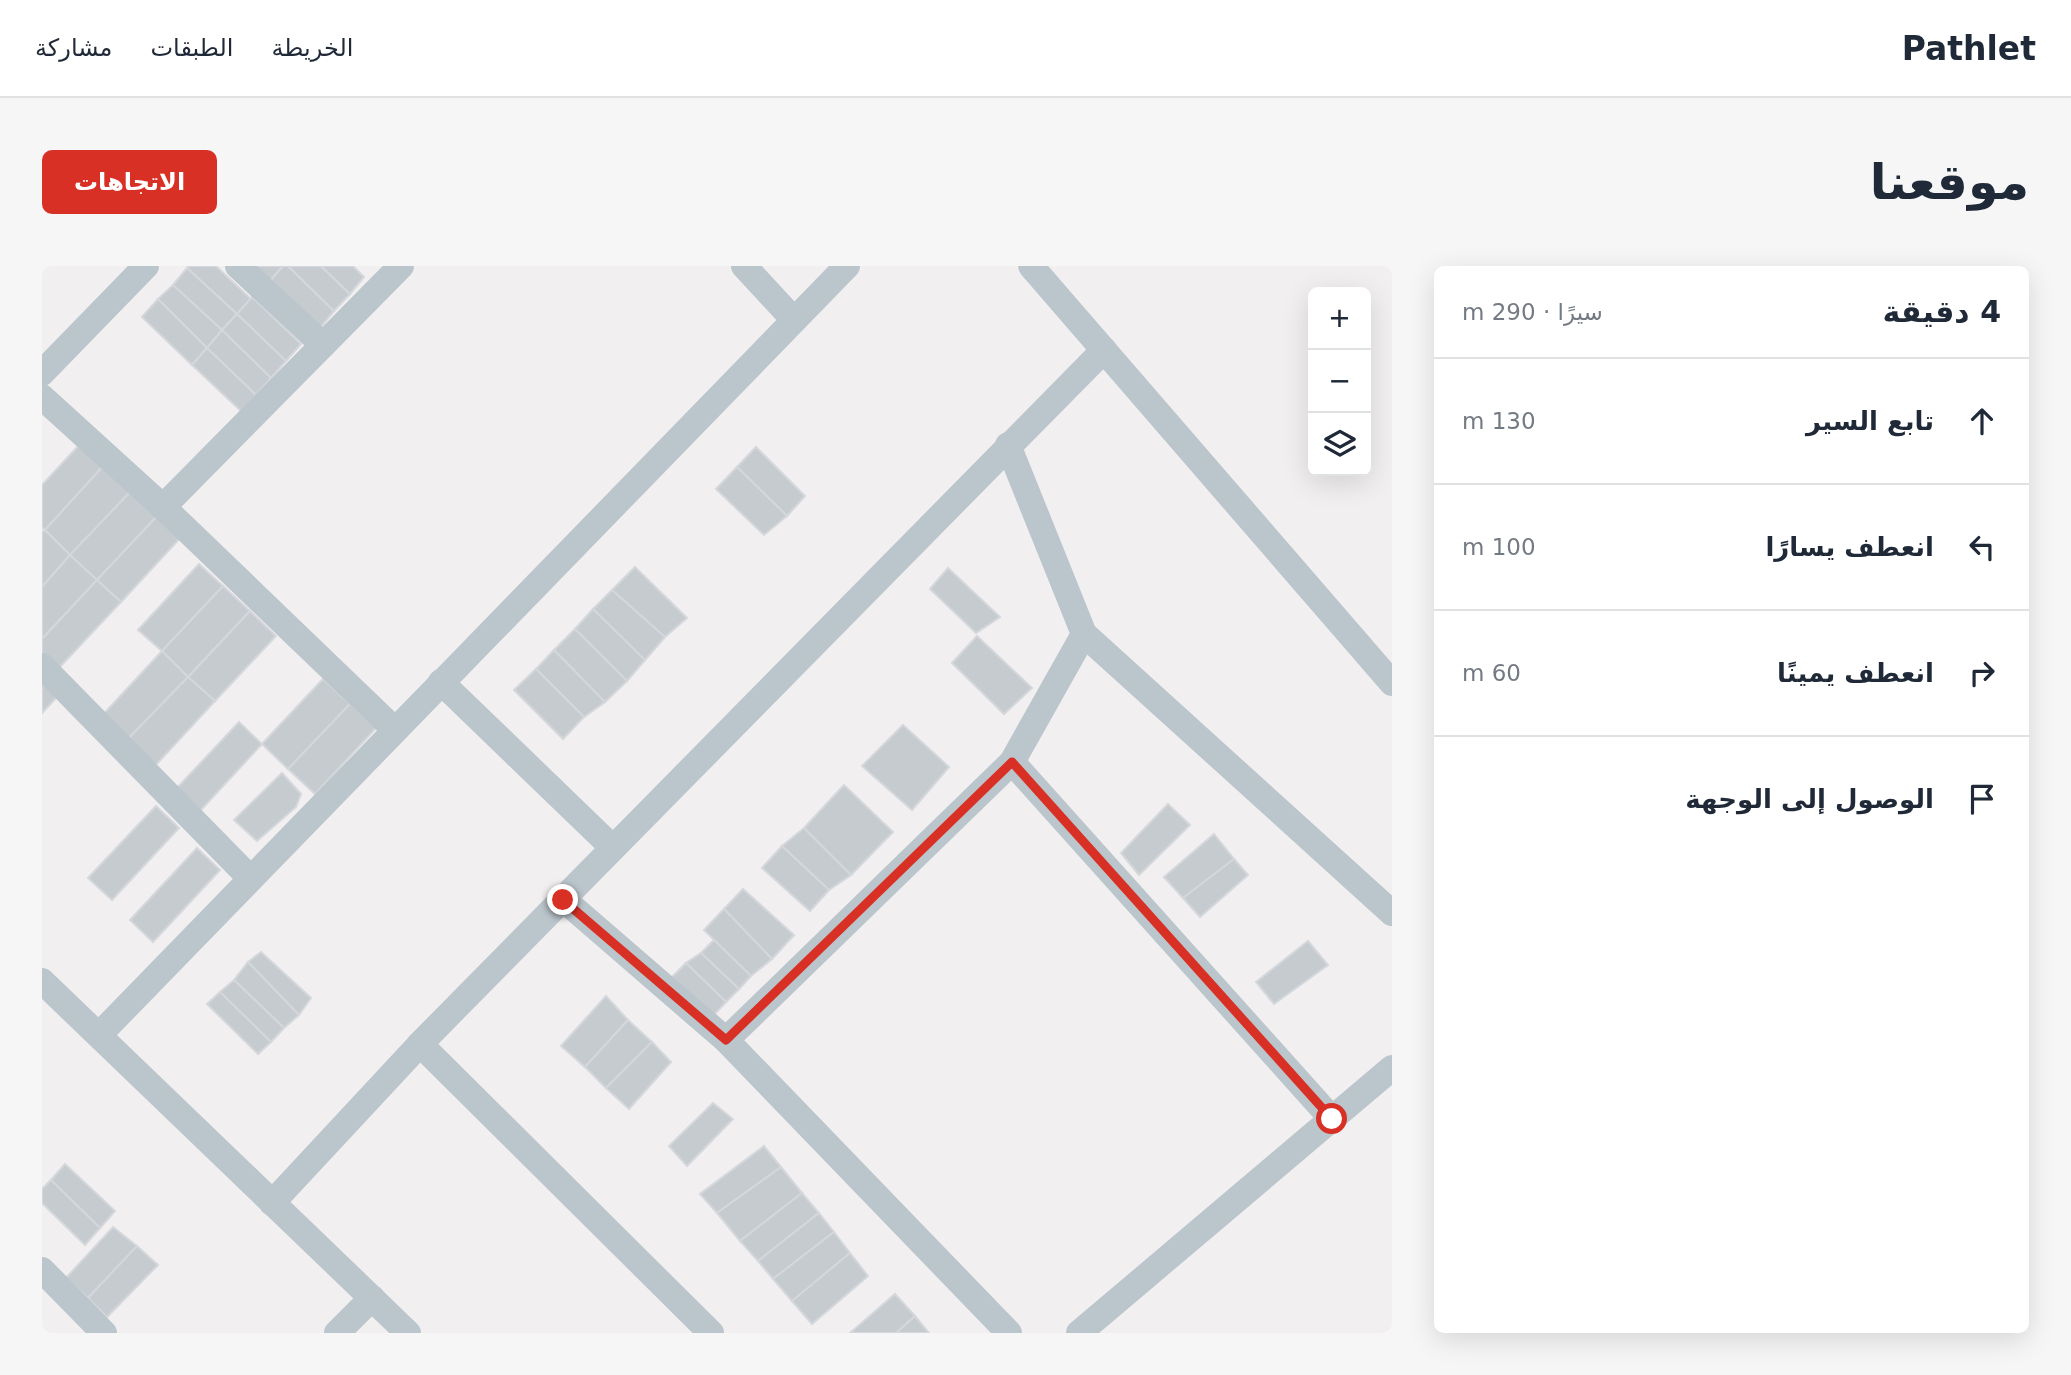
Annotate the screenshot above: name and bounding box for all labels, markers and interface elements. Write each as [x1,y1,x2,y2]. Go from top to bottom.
text: Pathlet [1902,29,2036,68]
text: مشاركة [35,34,112,62]
text: الطبقات [150,34,233,62]
text: الخريطة [271,34,353,62]
button: الاتجاهات [42,150,217,214]
text: موقعنا [1870,154,2029,211]
map controls [1308,287,1371,476]
button: + [1308,287,1371,350]
text: 4 دقيقة [1883,294,2001,329]
text: سيرًا · 290 m [1462,299,1603,325]
button: − [1308,350,1371,413]
icon: ahead [1963,402,2001,440]
text: تابع السير [1806,406,1934,436]
text: 130 m [1462,408,1536,434]
button: layers [1308,413,1371,476]
icon: left [1963,528,2001,566]
text: انعطف يسارًا [1765,532,1934,562]
text: 100 m [1462,534,1536,560]
icon: right [1963,654,2001,692]
text: انعطف يمينًا [1777,658,1934,688]
text: 60 m [1462,660,1521,686]
icon: arrive [1963,780,2001,818]
text: الوصول إلى الوجهة [1685,784,1934,814]
route end [547,884,578,915]
route start [1316,1103,1347,1134]

